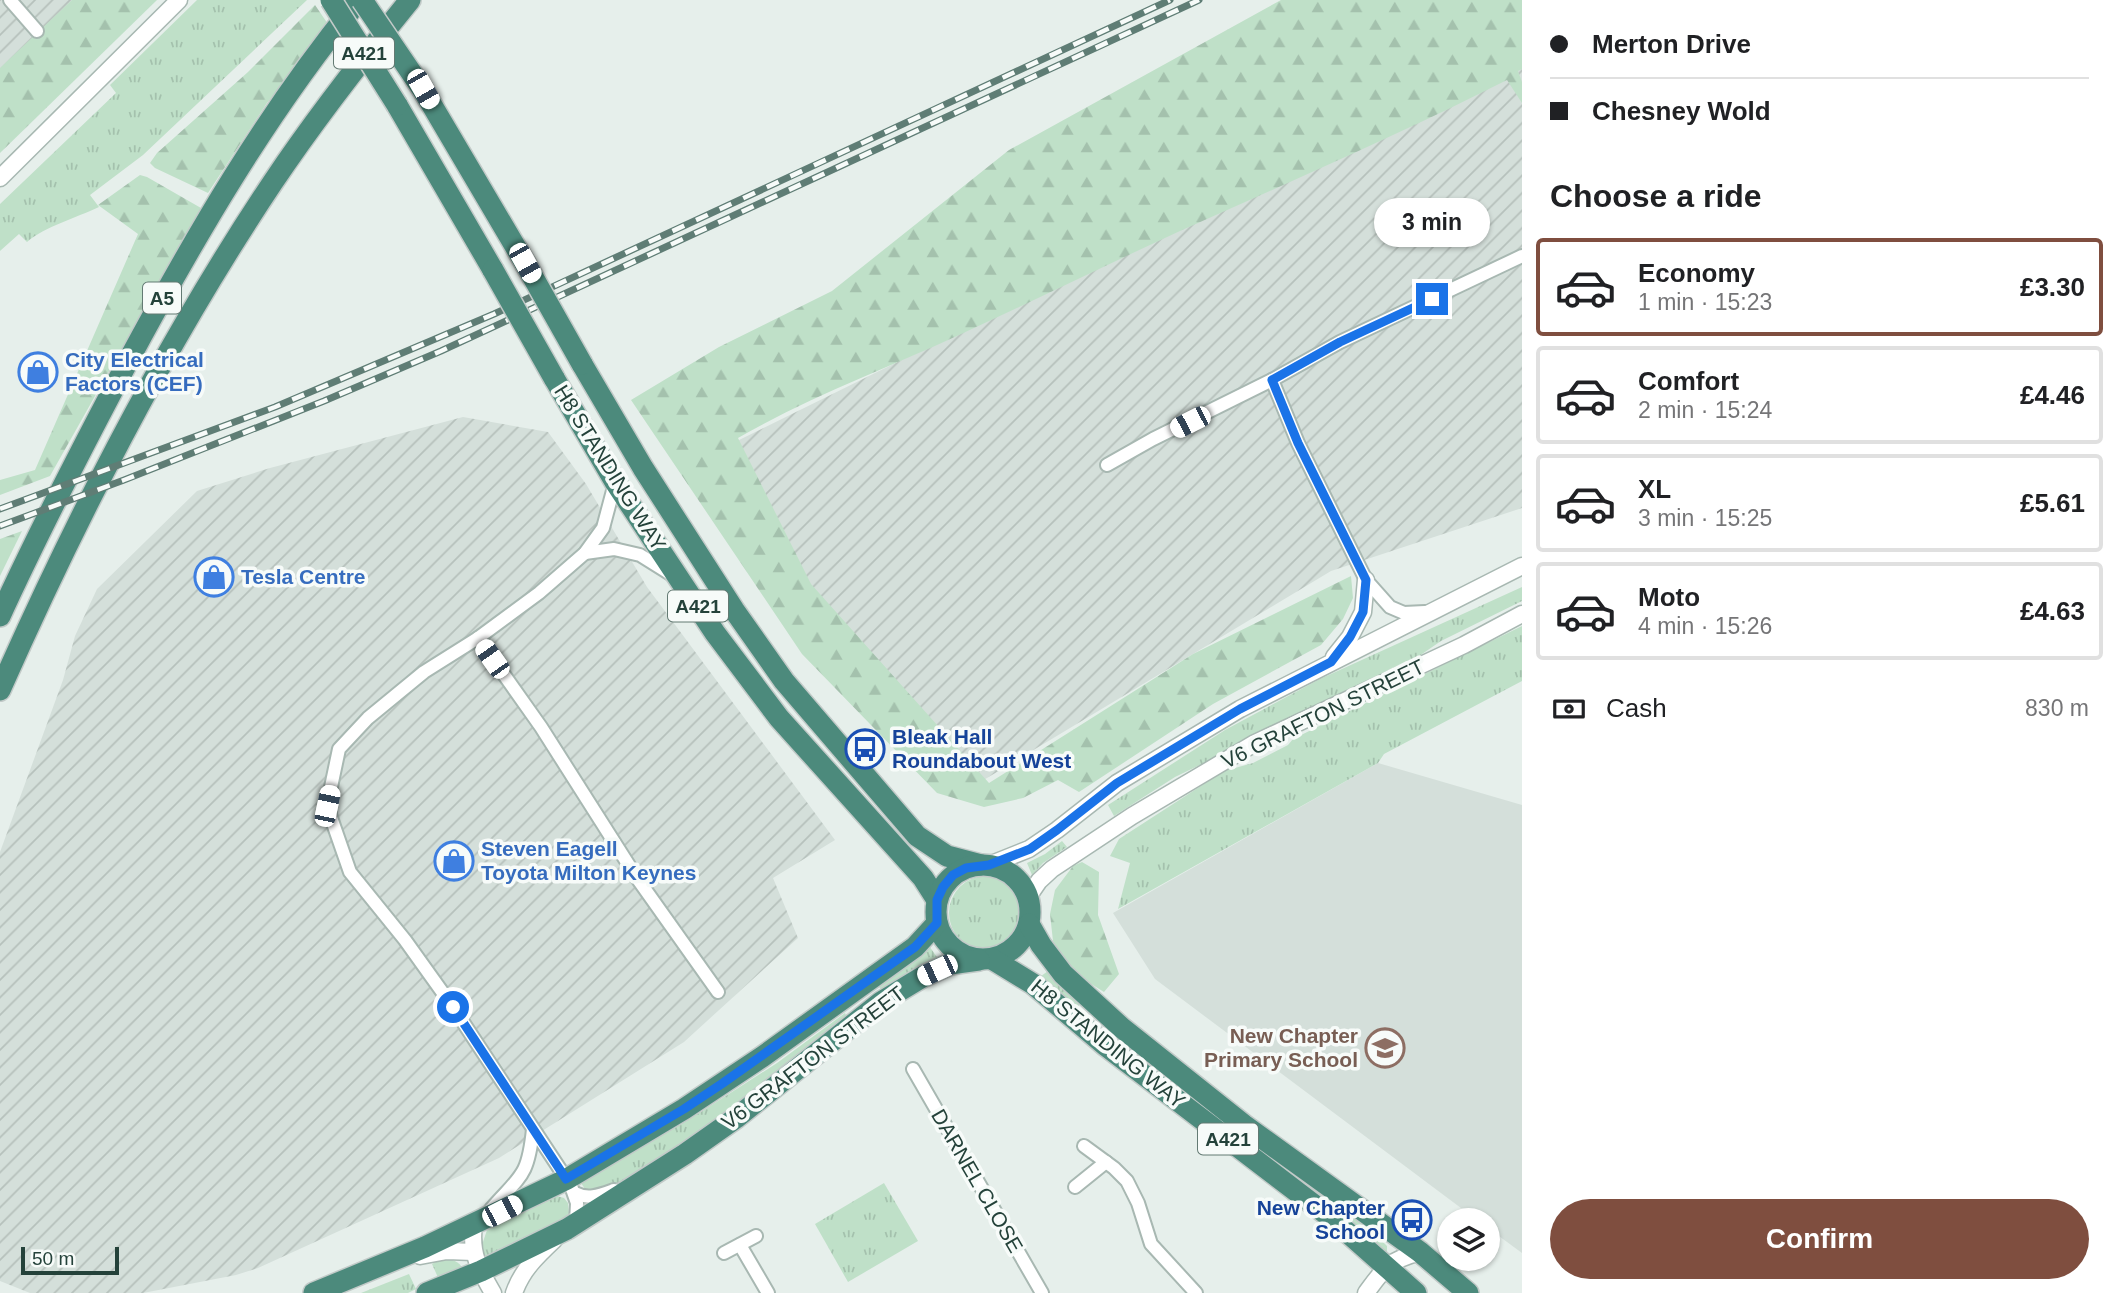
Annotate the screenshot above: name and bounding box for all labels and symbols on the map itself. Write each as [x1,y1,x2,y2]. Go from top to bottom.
road number: A421 [334,38,394,68]
car [404,66,443,112]
callout: 3 min [1374,198,1490,246]
car [506,240,545,286]
road number: A5 [143,282,181,314]
route end [1416,283,1448,315]
place label: City Electrical Factors (CEF) [65,348,204,395]
shop icon: City Electrical Factors (CEF) [17,351,59,393]
street label: H8 STANDING WAY [550,381,671,555]
car [1167,403,1214,441]
shop icon: Tesla Centre [193,556,235,598]
place label: Tesla Centre [241,565,366,588]
road number: A421 [668,590,728,622]
car [472,636,513,682]
street label: V6 GRAFTON STREET [1218,654,1428,773]
place label: Bleak Hall Roundabout West [892,725,1071,772]
bus stop icon: Bleak Hall Roundabout West [844,728,886,770]
car [313,783,342,829]
place label: Steven Eagell Toyota Milton Keynes [481,837,696,884]
shop icon: Steven Eagell Toyota Milton Keynes [433,840,475,882]
car [914,952,961,988]
street label: H8 STANDING WAY [1027,975,1190,1113]
street label: V6 GRAFTON STREET [717,981,909,1134]
route start [437,991,469,1023]
place label: New Chapter Primary School [1204,1024,1358,1071]
school or university icon: New Chapter Primary School [1364,1027,1406,1069]
street label: DARNEL CLOSE [927,1105,1028,1256]
road number: A421 [1198,1124,1258,1154]
car [479,1192,526,1230]
place label: New Chapter School [1257,1196,1385,1243]
bus stop icon: New Chapter School [1391,1199,1433,1241]
scale bar [21,1244,119,1276]

